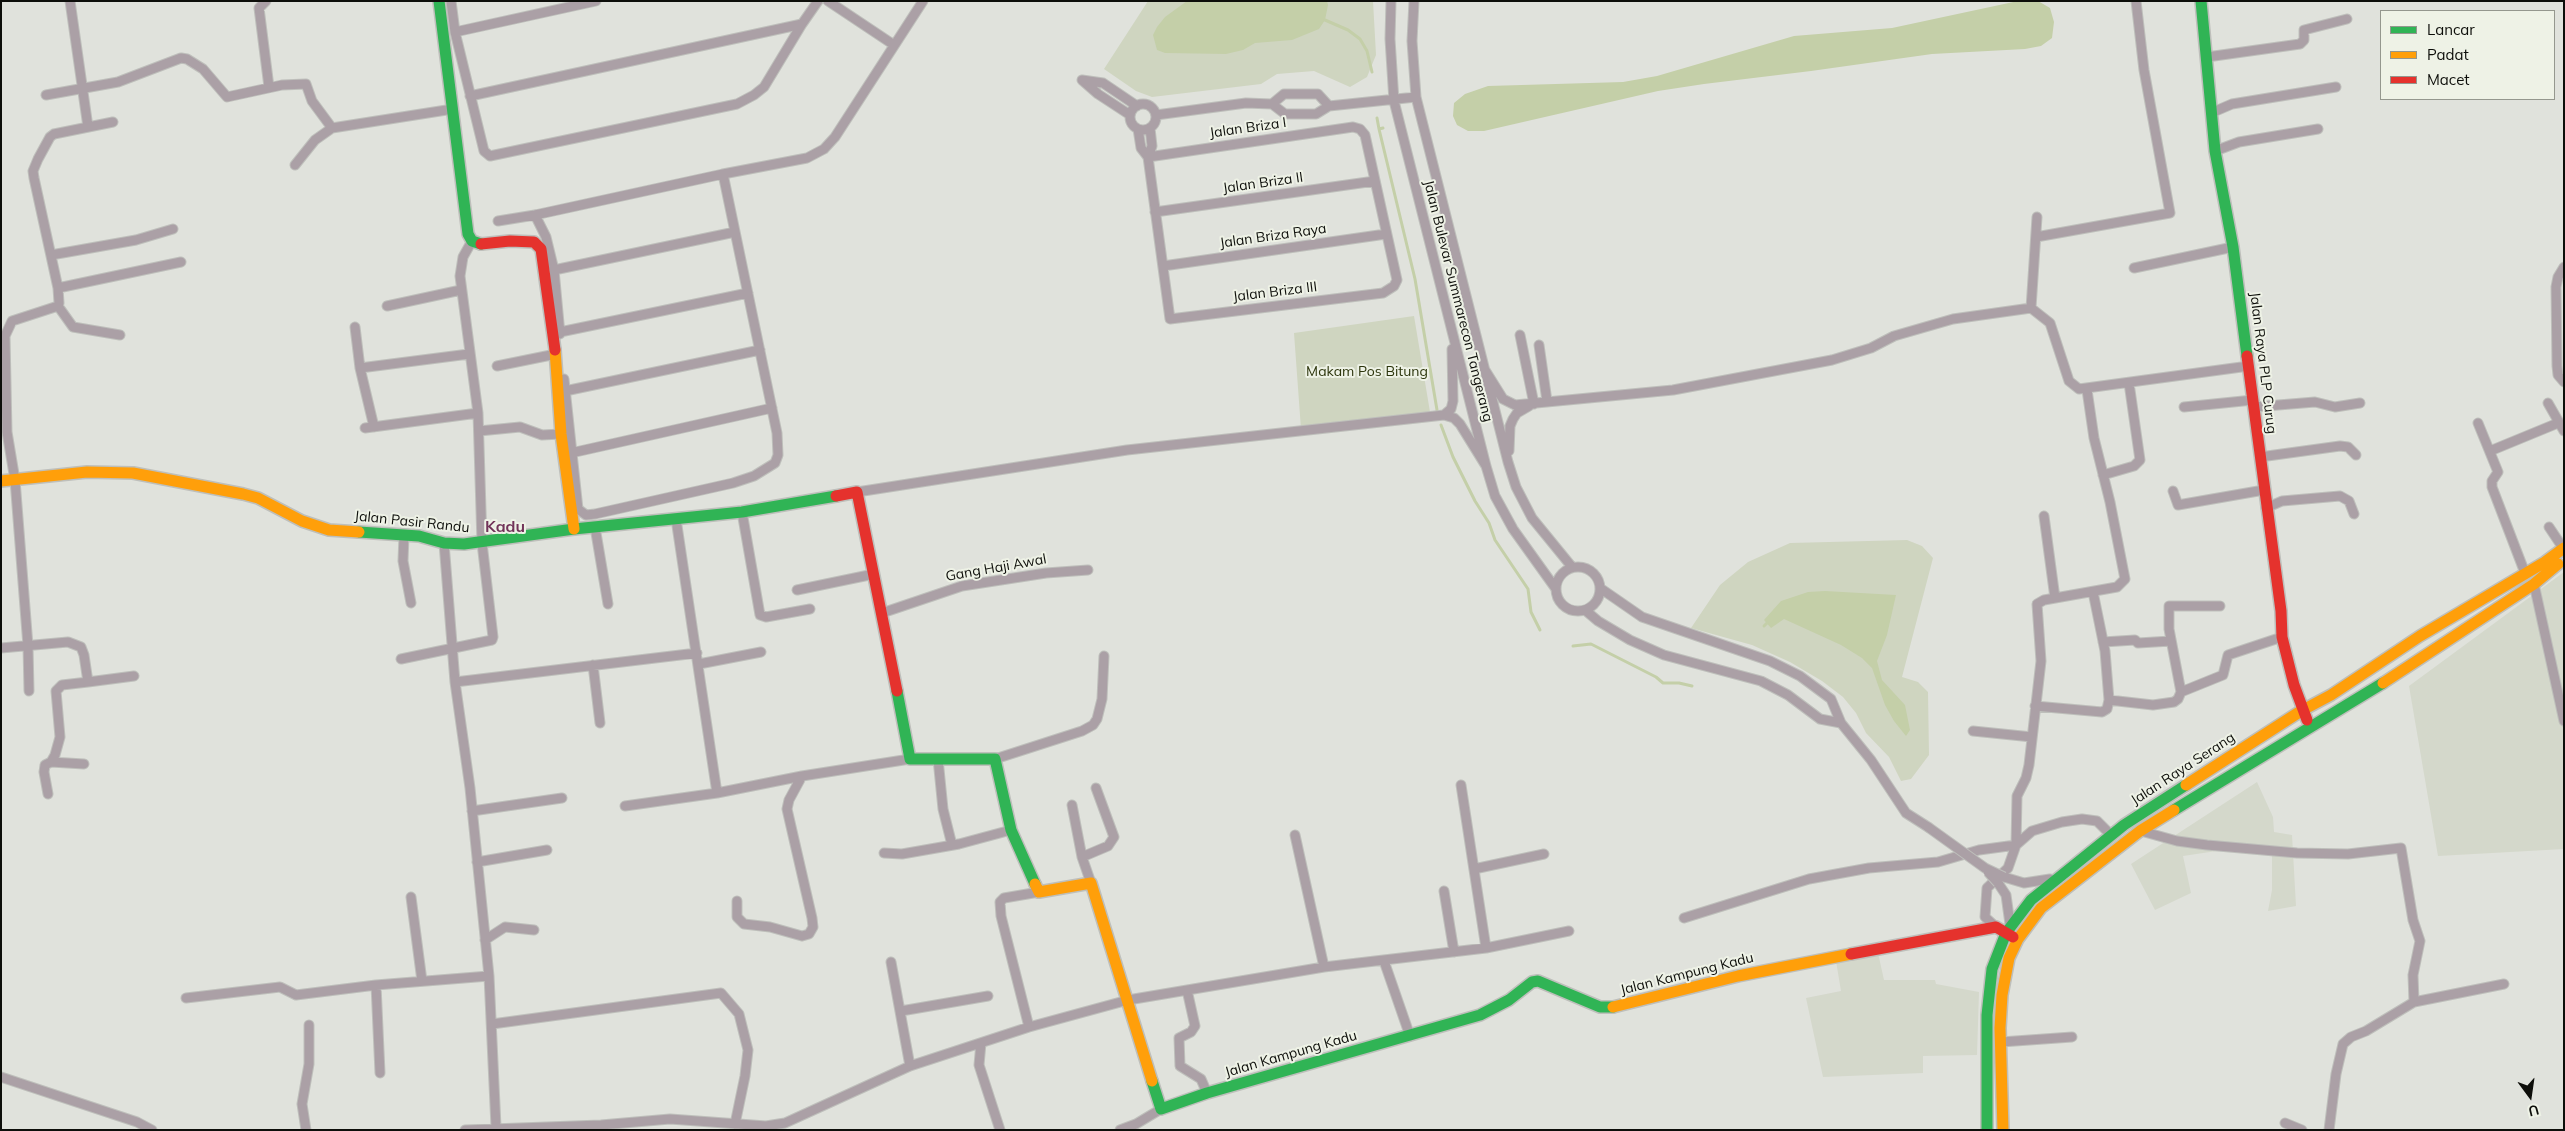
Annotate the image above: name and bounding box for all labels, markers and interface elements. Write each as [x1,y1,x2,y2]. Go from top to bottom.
legend [2380,10,2555,100]
text: Lancar [2427,20,2475,39]
text: Padat [2427,45,2469,64]
text: Macet [2427,70,2470,89]
street label: Jalan Briza I [1209,114,1287,142]
street label: Jalan Briza II [1222,169,1304,197]
street label: Jalan Bulevar Summarecon Tangerang [1420,178,1496,424]
street label: Jalan Briza Raya [1219,220,1327,252]
street label: Jalan Briza III [1232,279,1318,305]
street label: Jalan Raya PLP Curug [2246,291,2280,435]
park label: Makam Pos Bitung [1306,364,1428,380]
street label: Jalan Pasir Randu [354,508,470,536]
district label: Kadu [485,517,525,537]
street label: Gang Haji Awal [944,551,1048,585]
street label: Jalan Raya Serang [2128,729,2238,809]
street label: Jalan Kampung Kadu [1619,949,1755,999]
street label: Jalan Kampung Kadu [1223,1027,1359,1081]
north arrow [2505,1071,2555,1121]
text: U [2526,1101,2541,1121]

